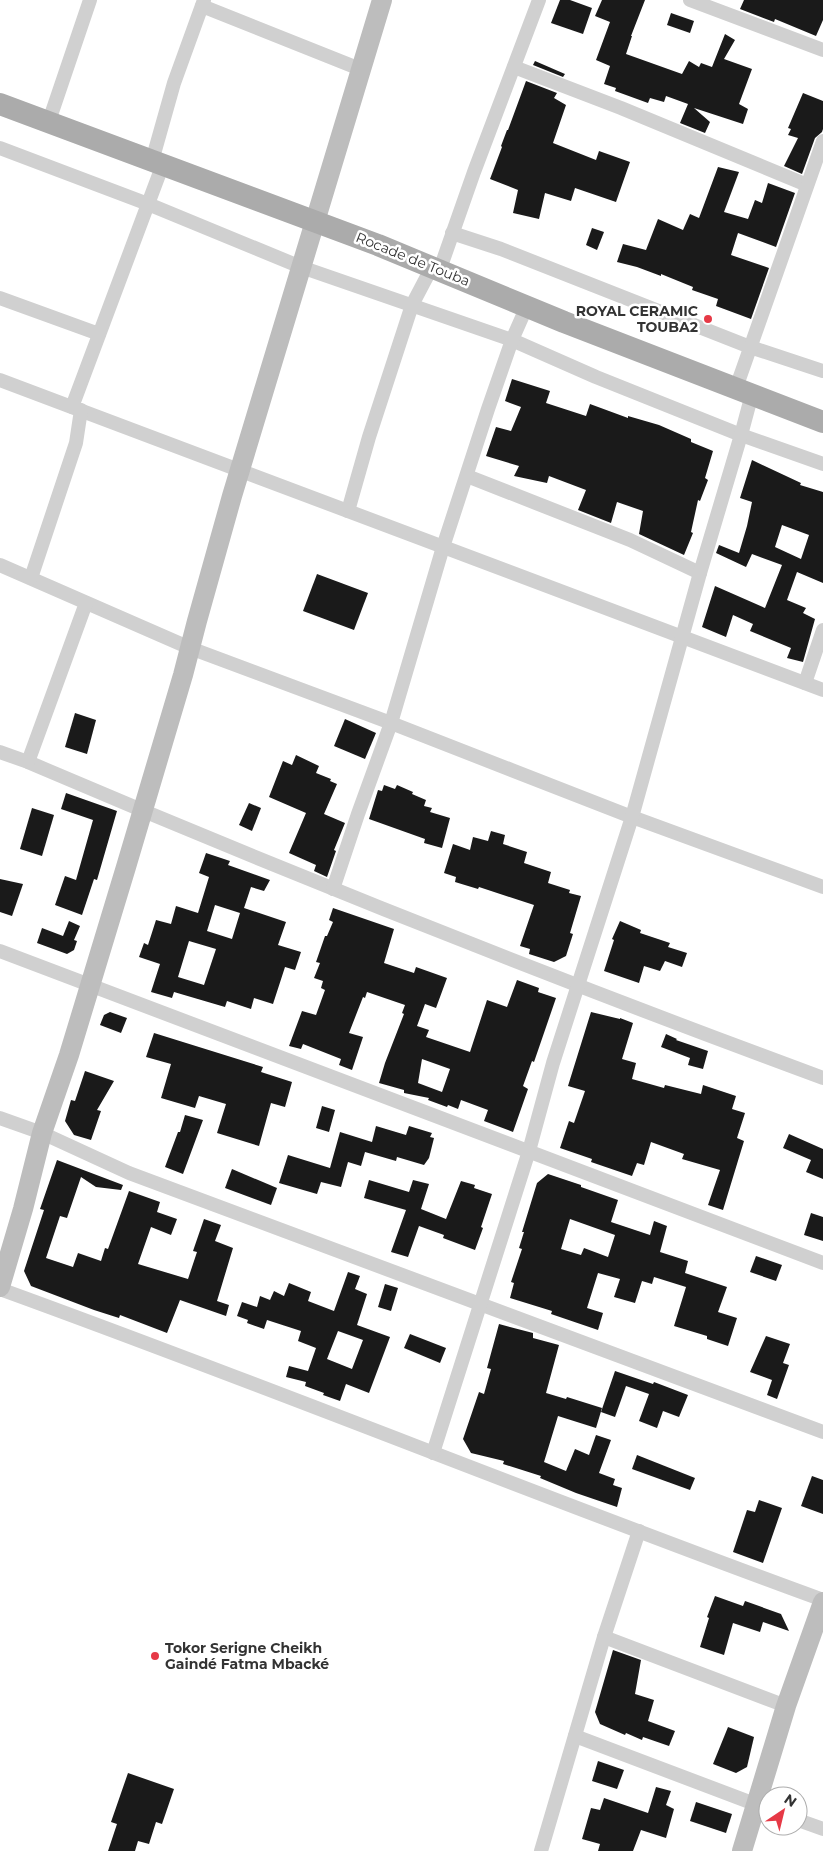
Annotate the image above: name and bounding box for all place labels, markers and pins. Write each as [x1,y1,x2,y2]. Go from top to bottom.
place label: ROYAL CERAMIC TOUBA2 [576,302,698,336]
marker: ROYAL CERAMIC TOUBA2 [702,313,714,325]
place label: Tokor Serigne Cheikh Gaindé Fatma Mbacké [165,1639,329,1673]
marker: Tokor Serigne Cheikh Gaindé Fatma Mbacké [149,1650,161,1662]

